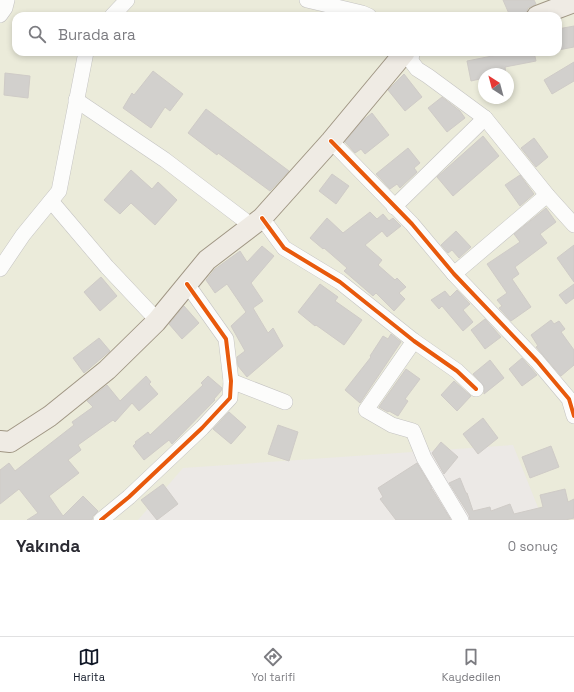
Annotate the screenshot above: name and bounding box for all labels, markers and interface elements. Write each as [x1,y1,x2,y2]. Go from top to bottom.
search box [12,12,562,56]
icon: search [26,23,48,45]
text: Burada ara [58,25,136,44]
north arrow [478,68,514,104]
text: Yakında [16,535,80,557]
text: 0 sonuç [508,538,558,555]
tab: Harita [73,646,105,684]
tab: Yol tarifi [251,646,295,684]
tab: Kaydedilen [442,646,501,684]

